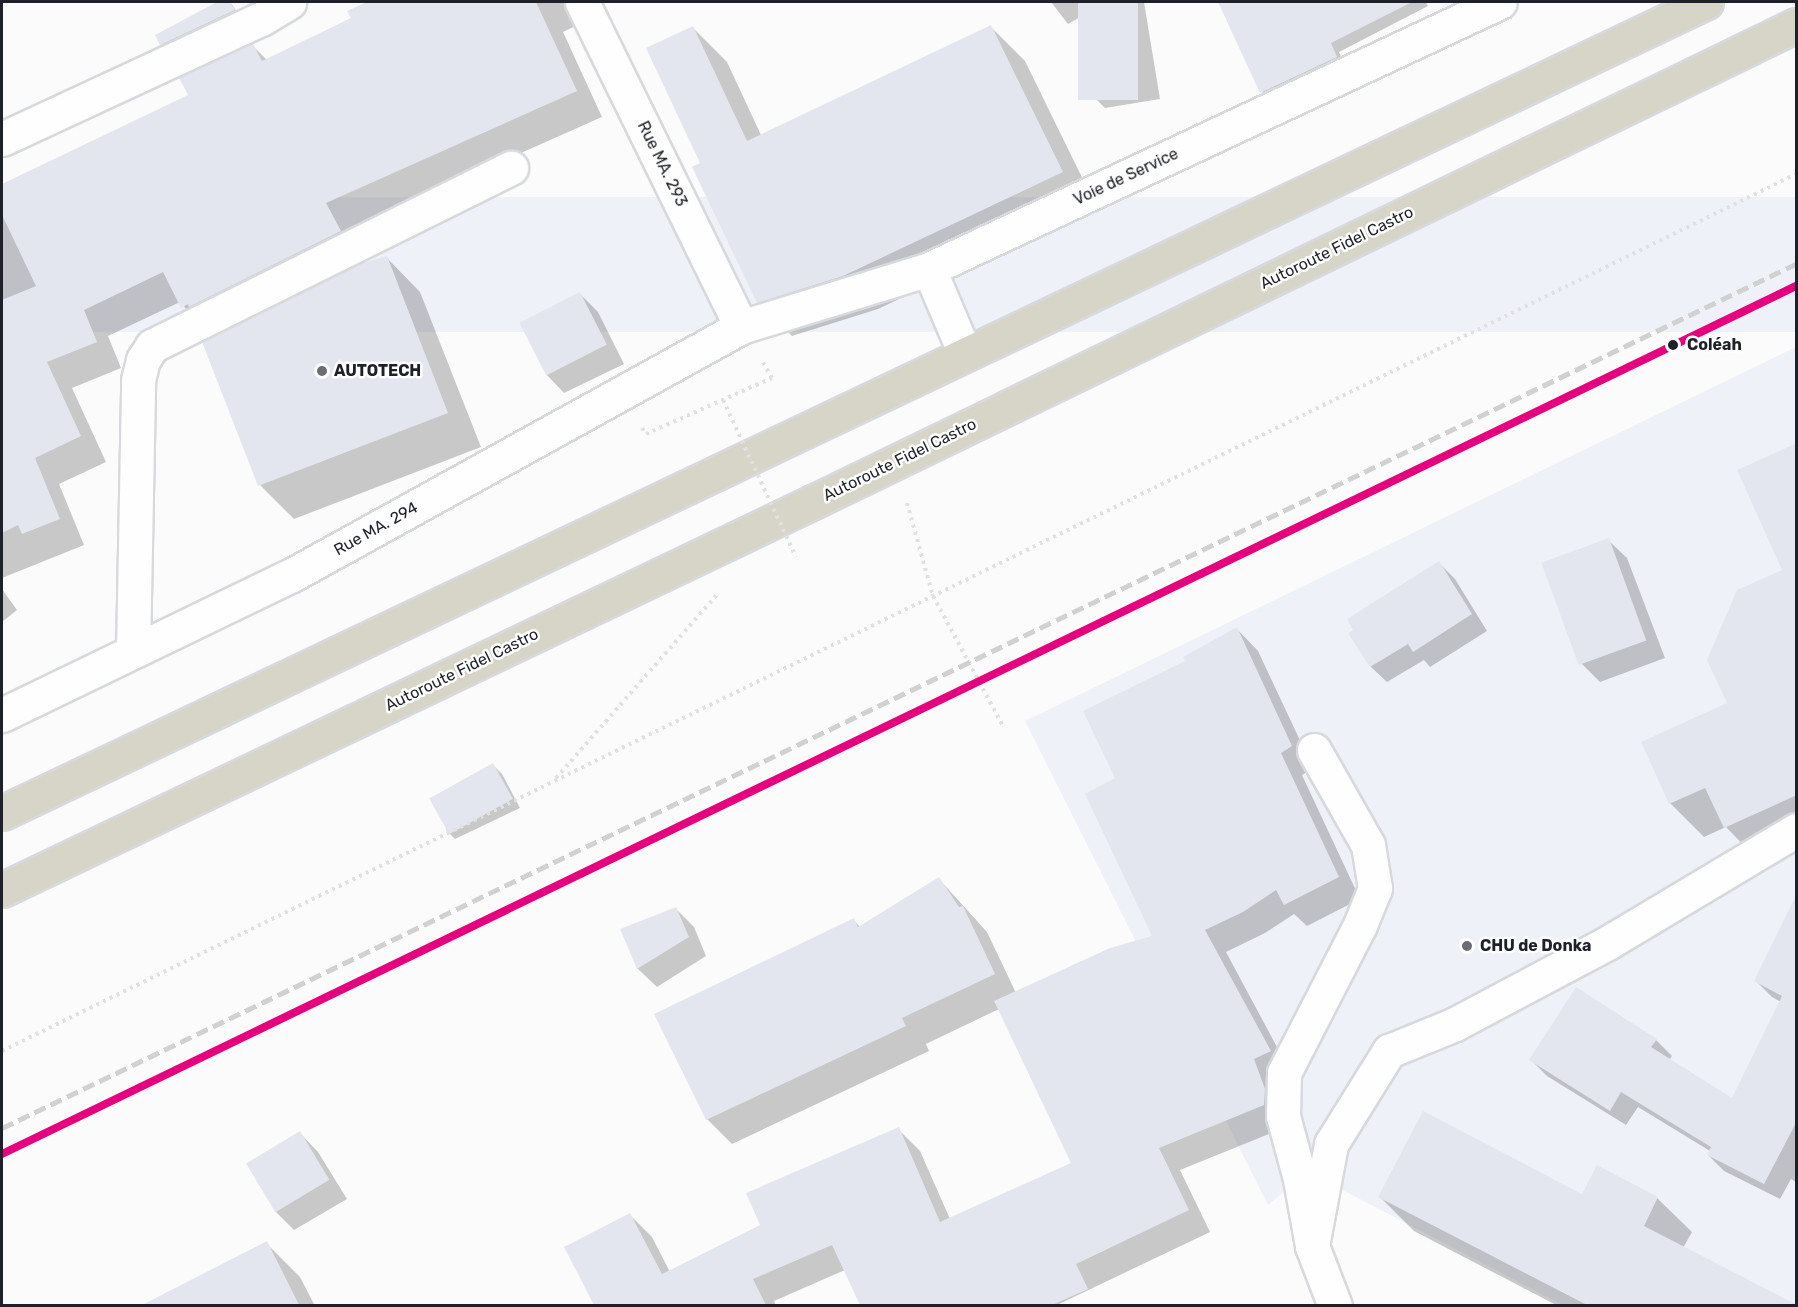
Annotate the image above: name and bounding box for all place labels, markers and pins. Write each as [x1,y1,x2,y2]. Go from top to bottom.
place label: Coléah [1687,335,1742,355]
marker: Coléah [1664,336,1682,354]
place label: AUTOTECH [334,361,421,381]
marker: AUTOTECH [315,364,329,378]
place label: CHU de Donka [1480,936,1591,956]
marker: CHU de Donka [1458,937,1476,955]

